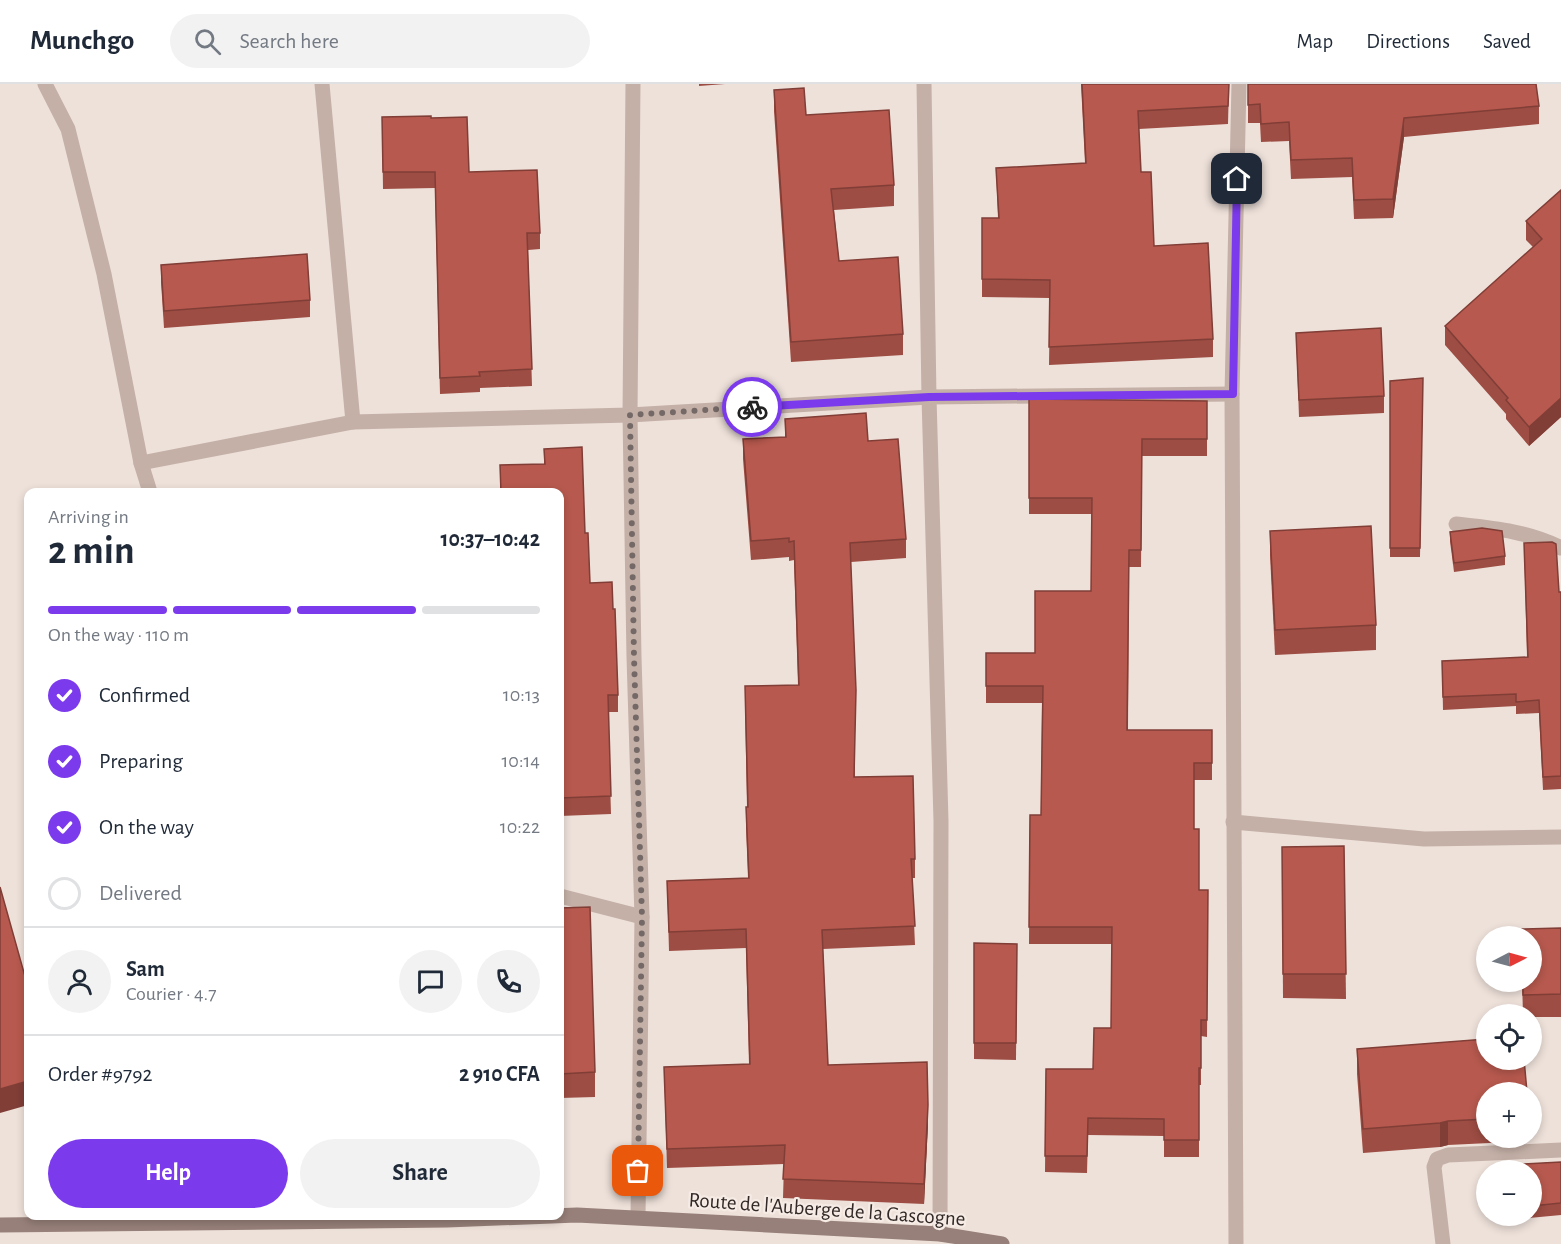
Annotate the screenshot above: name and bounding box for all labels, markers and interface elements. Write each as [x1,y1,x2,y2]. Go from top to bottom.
search box [170,14,590,68]
icon: search [191,25,224,58]
text: Munchgo [30,27,134,55]
text: Search here [239,30,339,52]
text: Map [1297,31,1333,52]
text: Directions [1366,31,1450,52]
text: Saved [1483,31,1531,52]
pin [1211,153,1262,204]
icon: home [1220,162,1253,195]
courier [722,377,782,437]
icon: bike [736,391,769,424]
text: Arriving in [48,507,129,527]
text: 10:37–10:42 [441,528,540,550]
text: 2 min [48,532,135,571]
text: On the way · 110 m [48,625,189,645]
icon: check [48,679,81,712]
text: Confirmed [99,684,190,706]
text: 10:13 [503,685,540,705]
icon: check [48,745,81,778]
text: Preparing [99,750,183,772]
text: 10:14 [501,751,540,771]
icon: check [48,811,81,844]
text: On the way [99,816,194,838]
text: 10:22 [500,817,540,837]
text: Delivered [99,882,182,904]
north arrow [1476,926,1542,992]
map controls [1476,926,1542,1226]
button: person [48,950,111,1013]
button: chat [399,950,462,1013]
button: phone [477,950,540,1013]
text: Sam [126,958,165,980]
text: Courier · 4.7 [126,984,217,1004]
button: locate [1476,1004,1542,1070]
text: Order #9792 [48,1063,153,1085]
text: 2 910 CFA [459,1063,540,1085]
button: + [1476,1082,1542,1148]
button: Help [48,1139,288,1208]
button: Share [300,1139,540,1208]
pin [612,1145,663,1196]
icon: bag [621,1154,654,1187]
button: − [1476,1160,1542,1226]
street label: Route de l'Auberge de la Gascogne [688,1189,966,1230]

